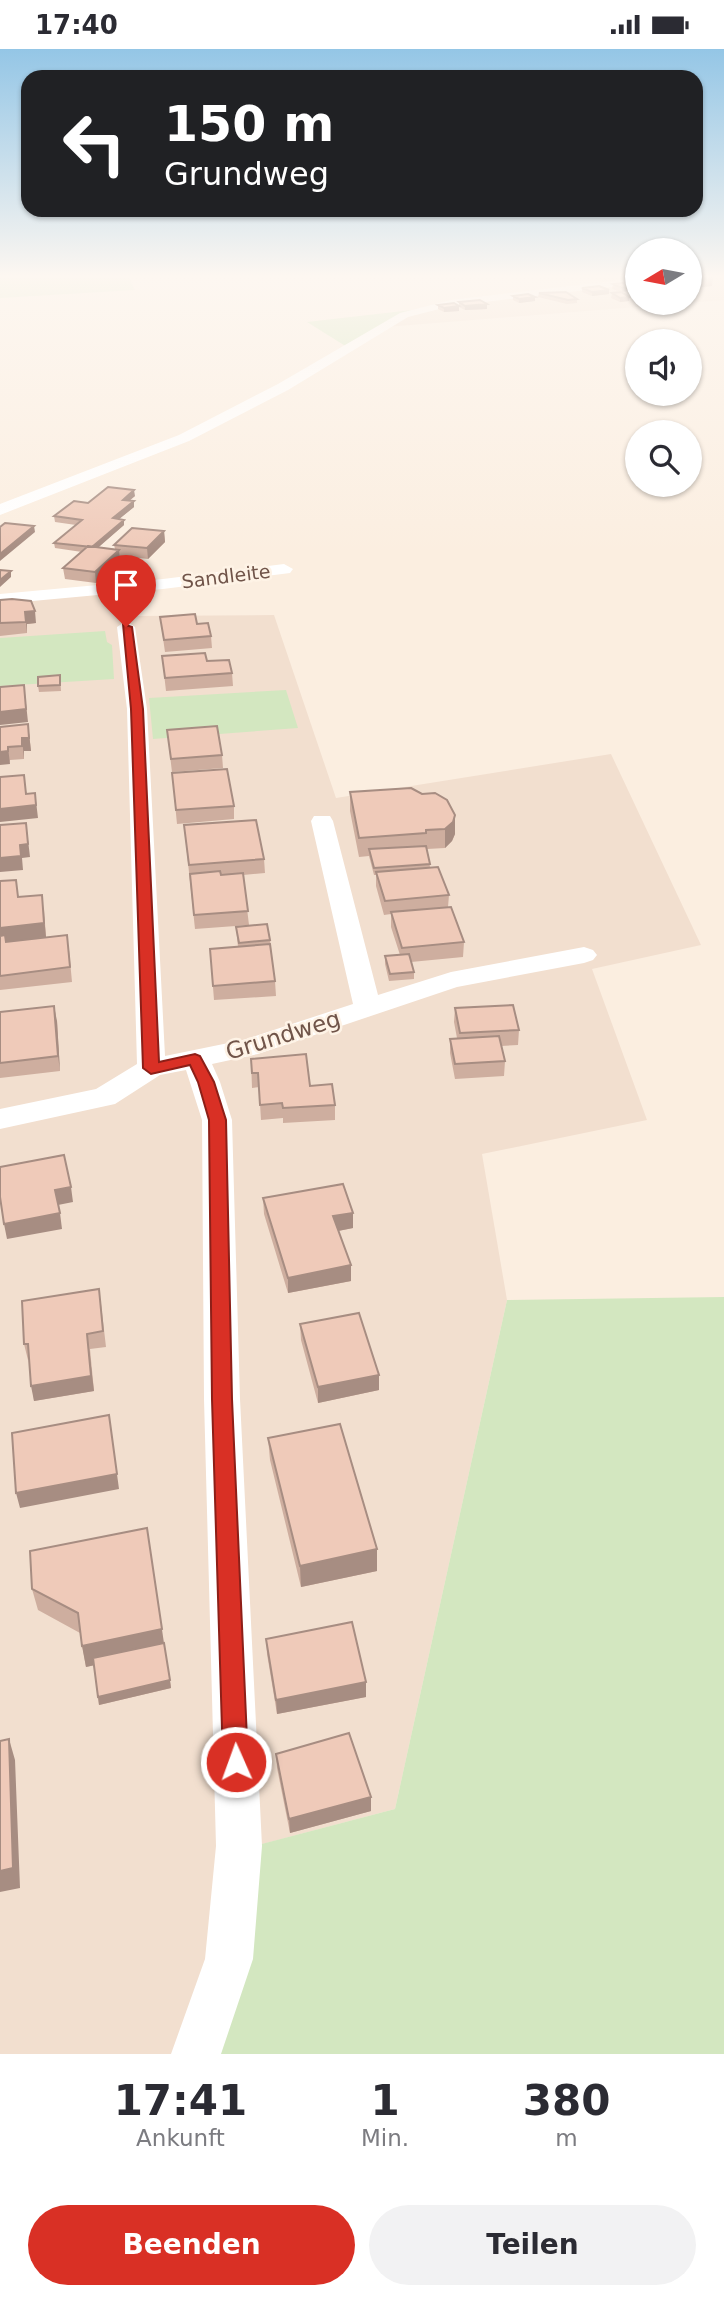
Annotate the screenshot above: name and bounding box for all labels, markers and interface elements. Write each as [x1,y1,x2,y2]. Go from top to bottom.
text: 17:40 [35,10,118,40]
text: 150 m [164,96,334,153]
icon: left [49,98,140,189]
text: Grundweg [164,155,329,193]
north arrow [625,238,702,315]
map controls [625,238,702,497]
button: sound [625,329,702,406]
button: search [625,420,702,497]
pin [96,555,156,627]
street label: Sandleite [180,560,272,592]
icon: arrive [107,566,145,604]
street label: Grundweg [222,1005,344,1065]
position arrow [199,1725,273,1799]
text: 17:41 [114,2076,247,2125]
text: 1 [370,2076,400,2125]
text: 380 [523,2076,610,2125]
text: Ankunft [136,2125,225,2151]
text: Min. [361,2125,409,2151]
text: m [555,2125,578,2151]
button: Beenden [28,2205,355,2285]
button: Teilen [369,2205,696,2285]

